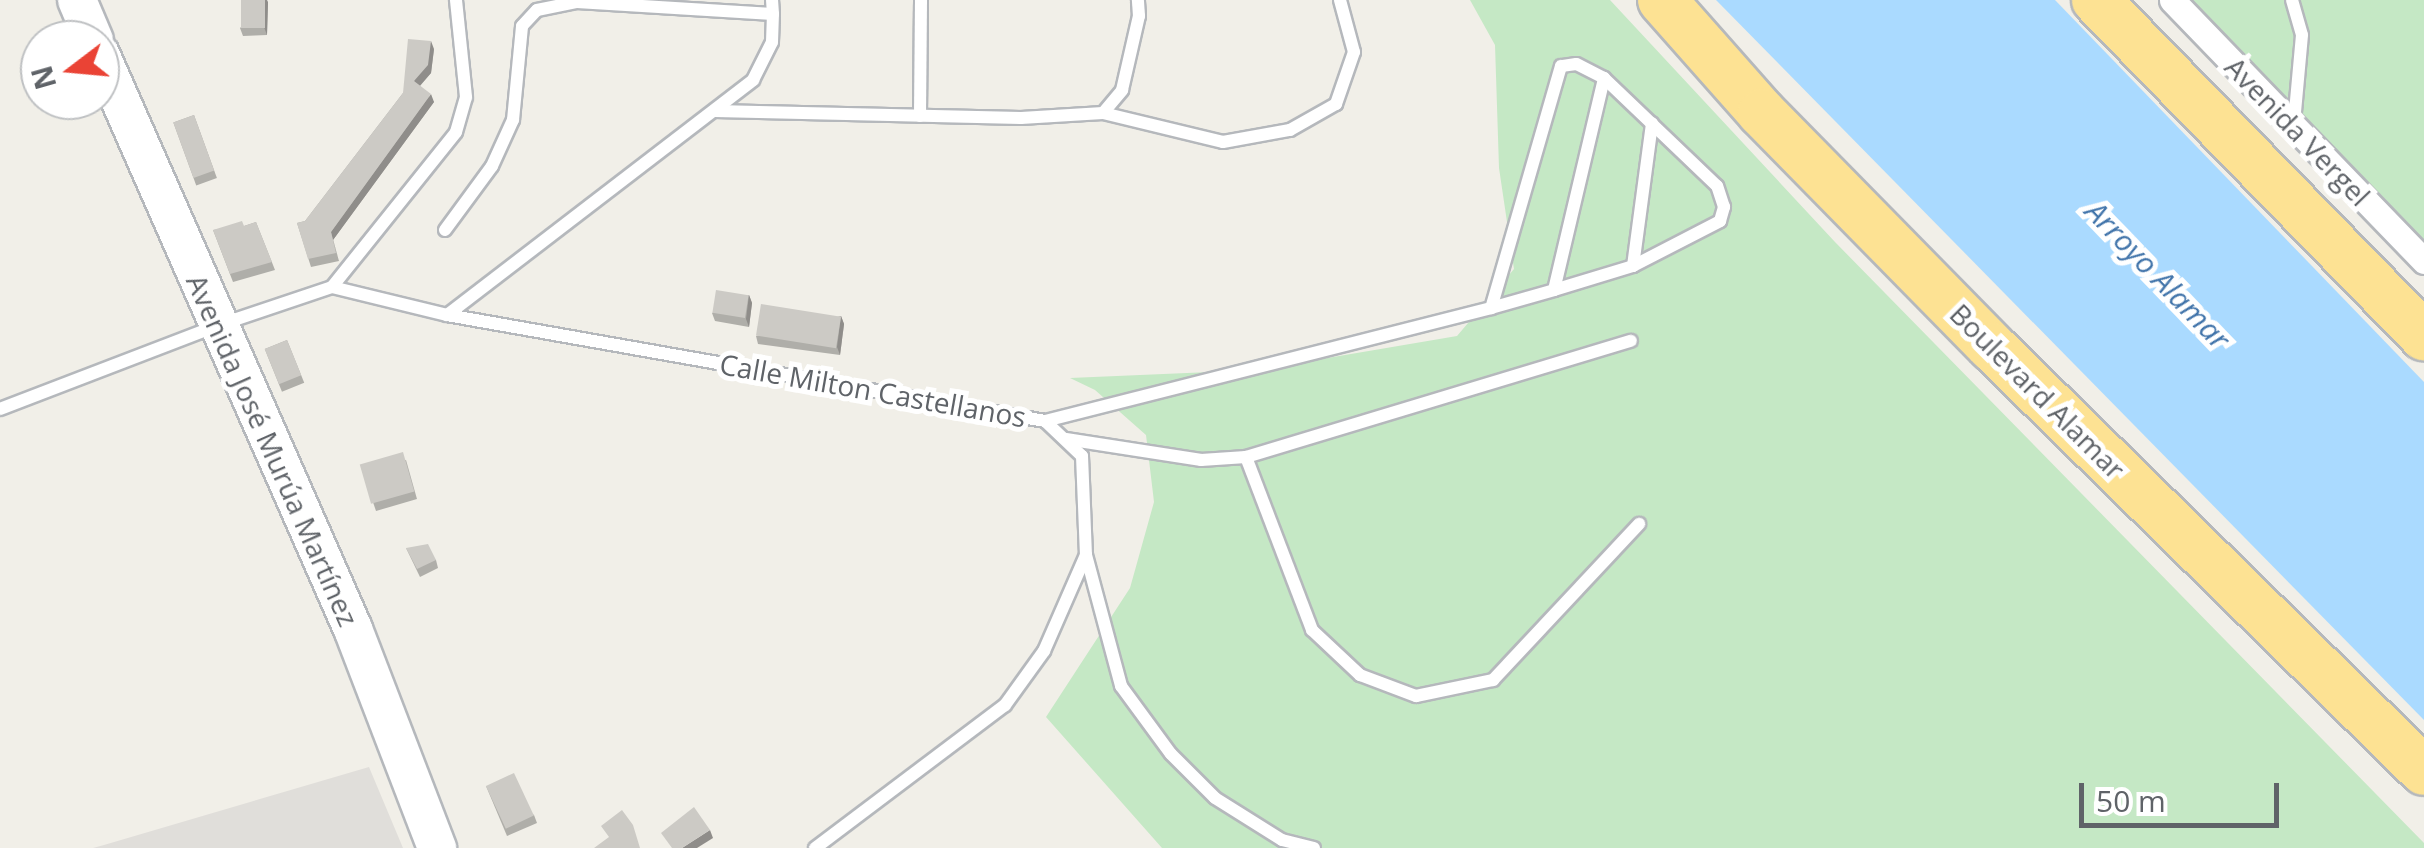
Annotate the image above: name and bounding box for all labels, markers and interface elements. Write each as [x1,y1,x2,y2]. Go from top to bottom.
north arrow [20,20,120,120]
street label: Avenida Vergel [2219,50,2377,212]
text: N [22,62,64,94]
water label: Arroyo Alamar [2078,193,2238,357]
street label: Avenida José Murúa Martínez [180,269,366,631]
street label: Boulevard Alamar [1944,297,2132,485]
street label: Calle Milton Castellanos [717,347,1029,433]
scale bar [2084,763,2284,825]
text: 50 m [2096,780,2166,821]

